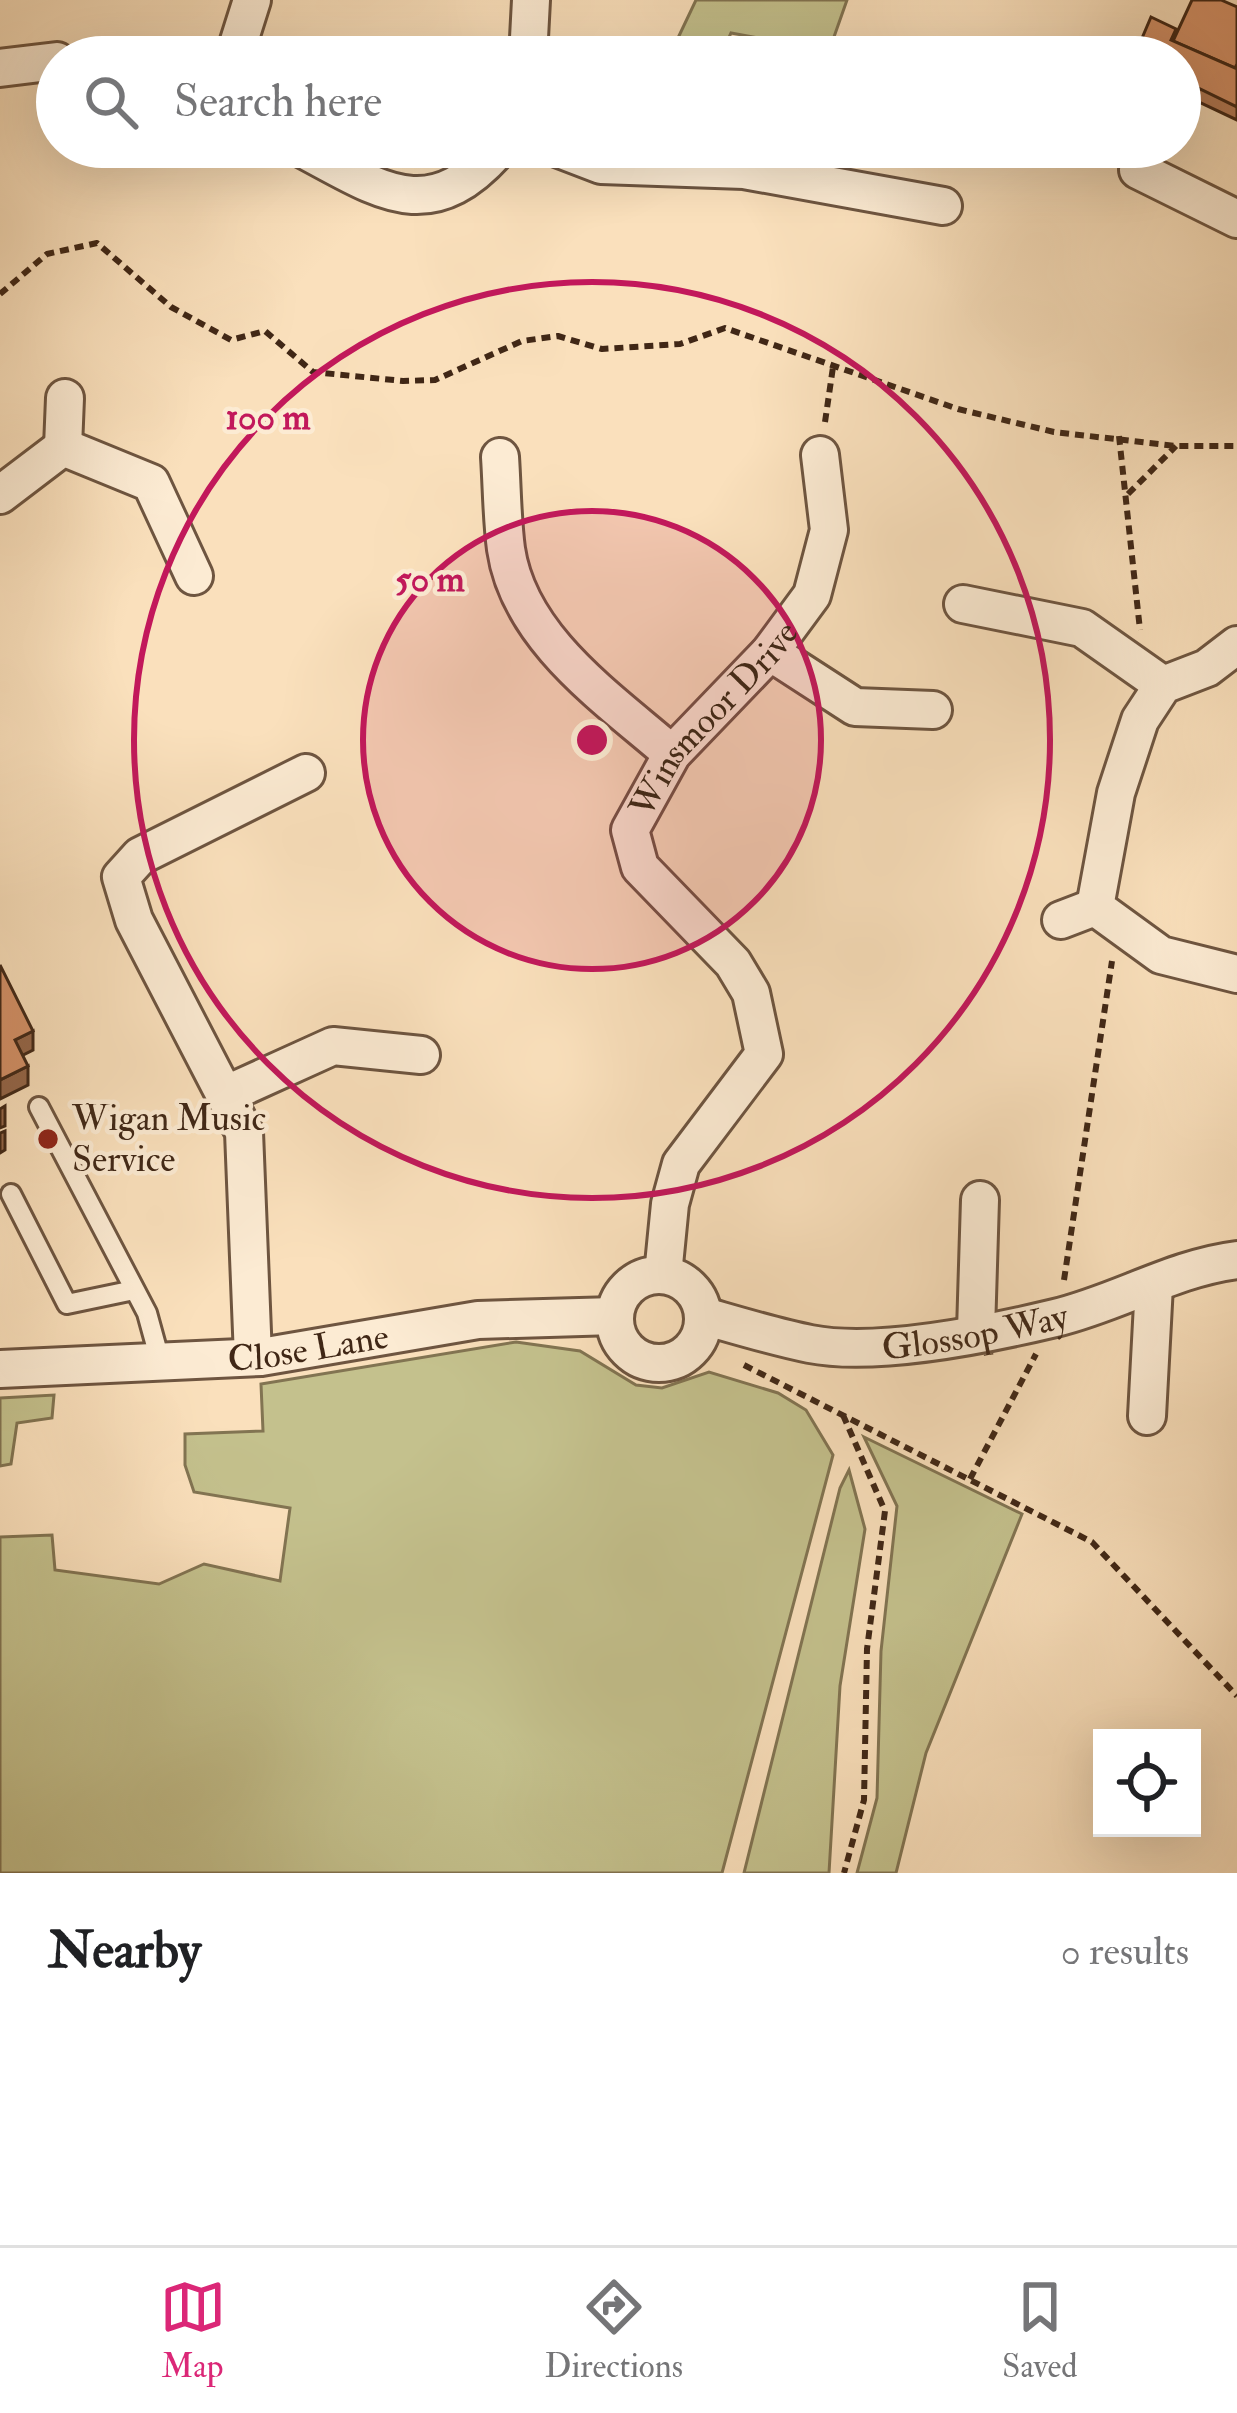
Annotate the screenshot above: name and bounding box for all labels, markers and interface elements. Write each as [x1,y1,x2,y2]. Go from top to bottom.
search box [36,36,1201,168]
icon: search [78,69,144,135]
text: Search here [174,74,382,130]
text: 100 m [225,395,311,440]
text: 50 m [395,557,465,602]
street label: Winsmoor Drive [619,612,808,826]
centre of rings [571,719,613,761]
place label: Wigan Music Service [71,1096,266,1182]
marker: Wigan Music Service [35,1126,61,1152]
street label: Glossop Way [880,1293,1074,1370]
street label: Close Lane [227,1313,392,1381]
map controls [1093,1729,1201,1837]
button: locate [1093,1729,1201,1837]
text: Nearby [48,1919,201,1983]
text: 0 results [1061,1927,1189,1976]
tab: Map [160,2274,226,2387]
tab: Directions [545,2274,683,2387]
tab: Saved [1002,2274,1077,2387]

